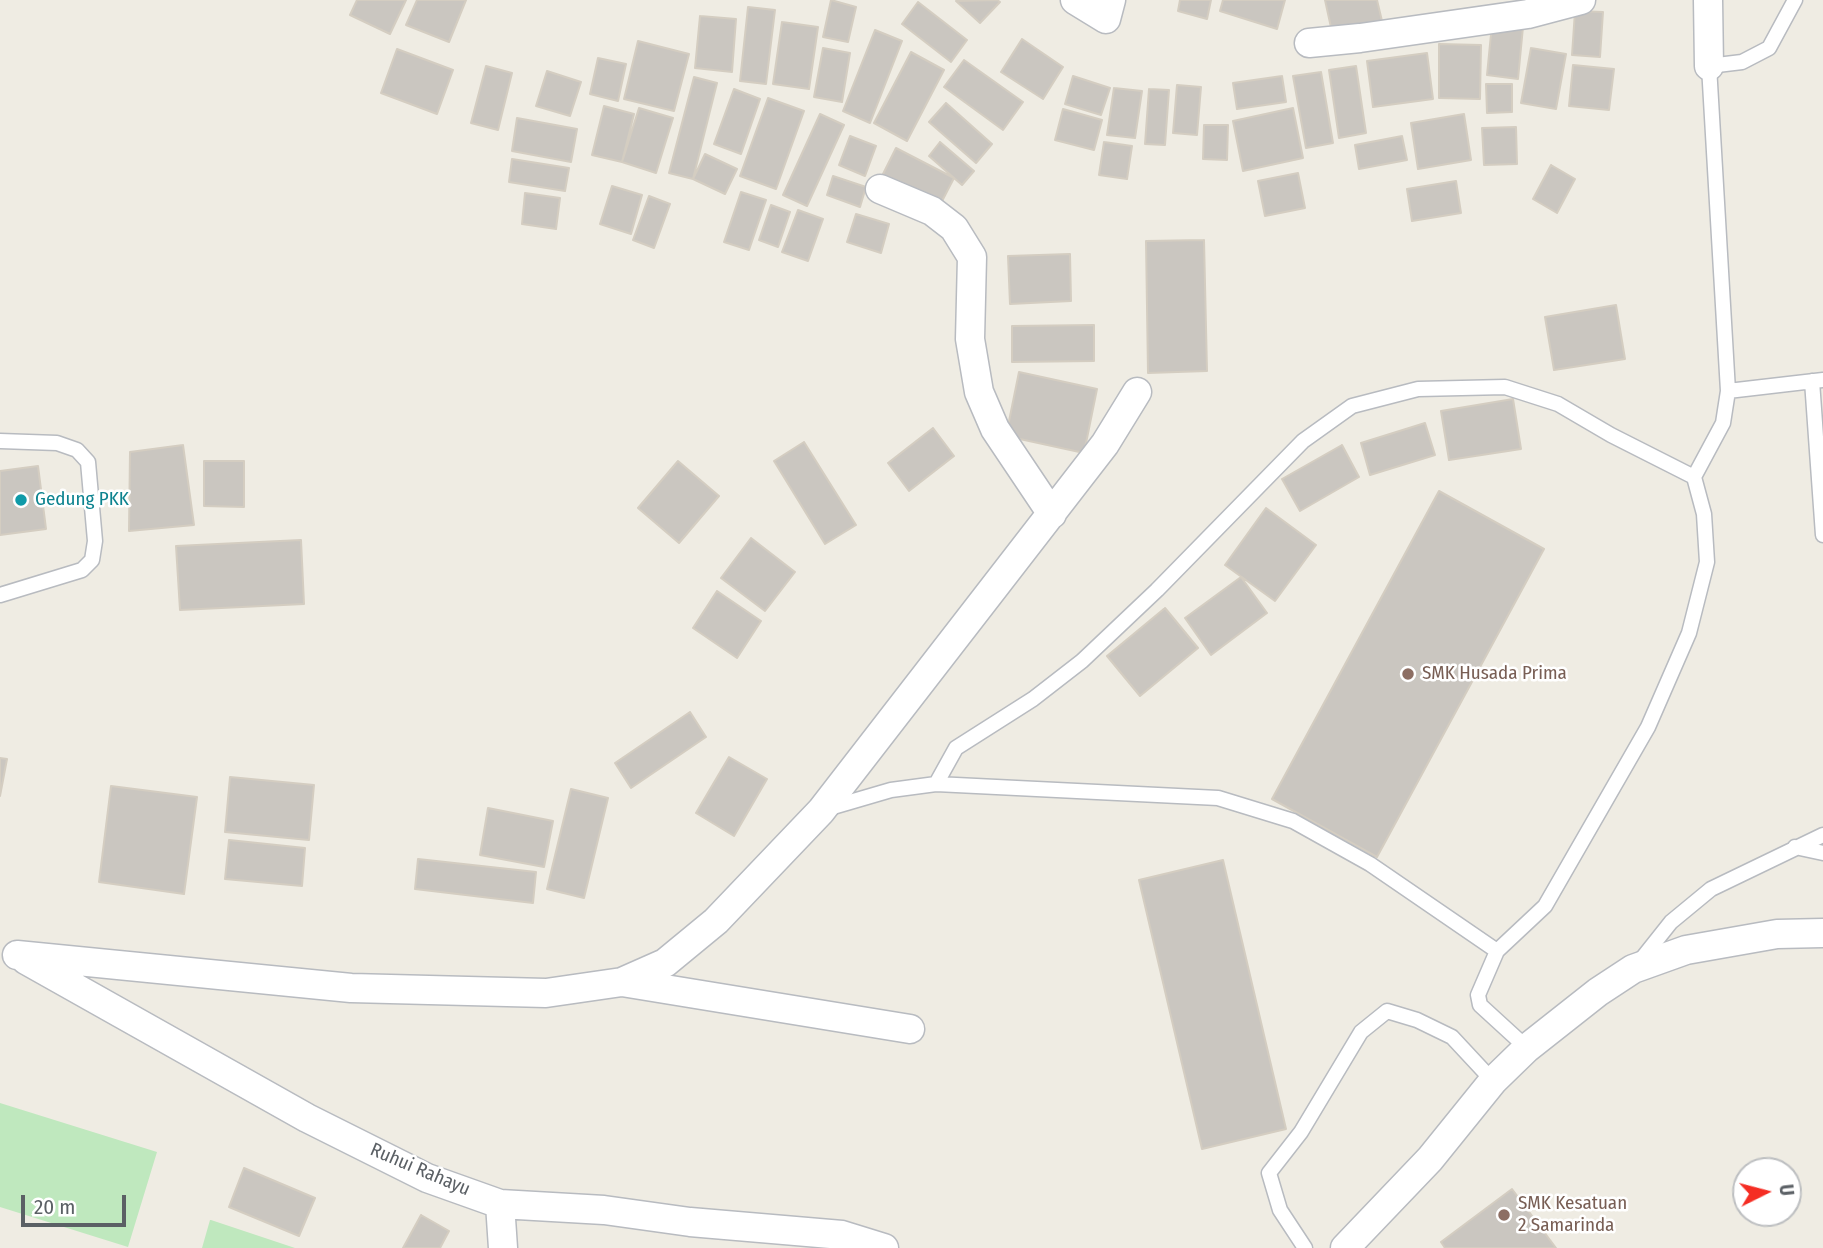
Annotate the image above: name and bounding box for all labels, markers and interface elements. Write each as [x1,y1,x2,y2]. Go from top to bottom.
place label: Gedung PKK [35,489,129,511]
marker: Gedung PKK [13,492,29,508]
place label: SMK Husada Prima [1422,663,1567,685]
marker: SMK Husada Prima [1400,666,1416,682]
street label: Ruhui Rahayu [367,1139,473,1201]
north arrow [1732,1157,1802,1227]
scale bar [24,1182,130,1226]
text: U [1774,1183,1798,1197]
place label: SMK Kesatuan 2 Samarinda [1518,1193,1627,1237]
text: 20 m [34,1194,75,1220]
marker: SMK Kesatuan 2 Samarinda [1496,1207,1512,1223]

